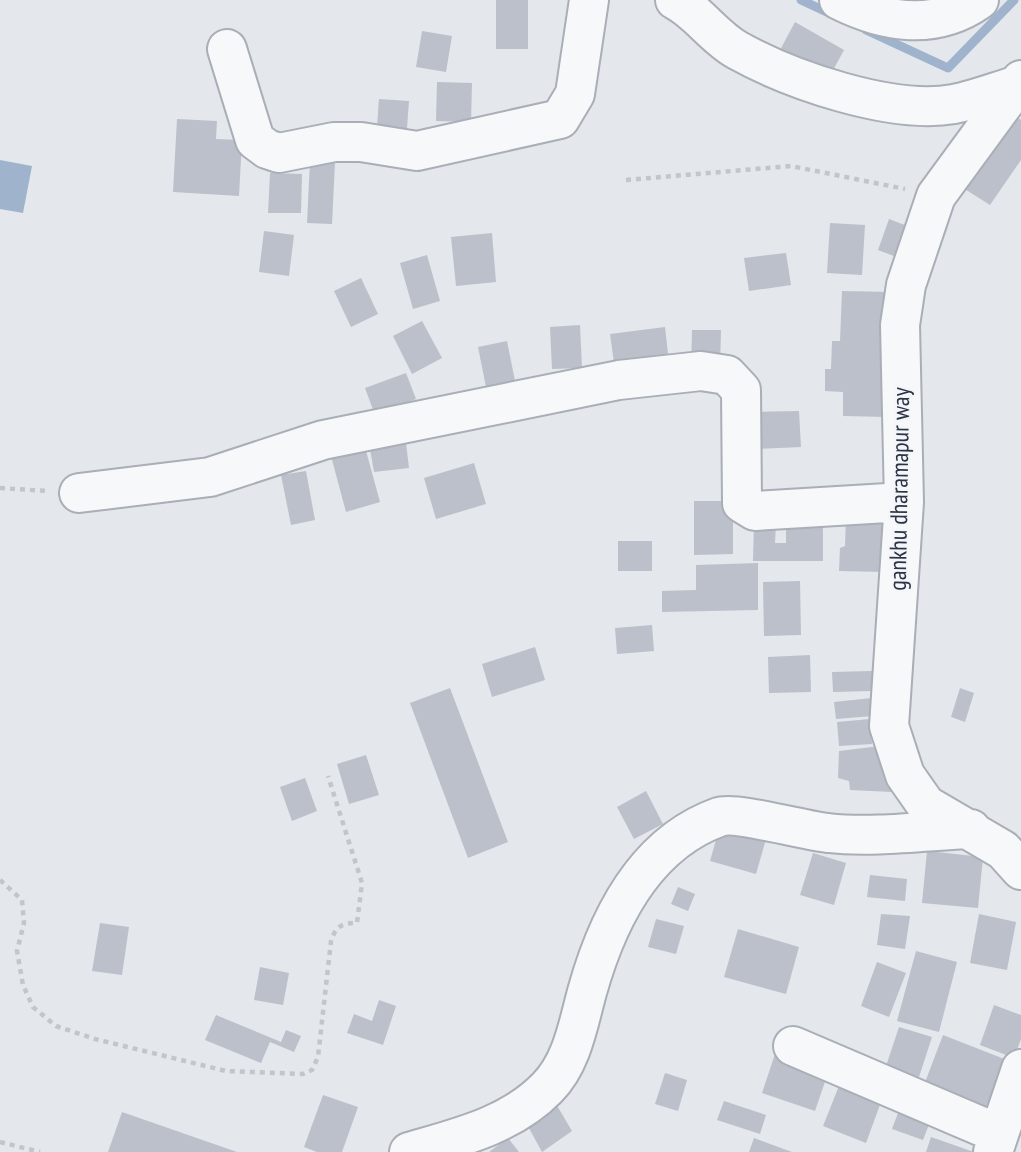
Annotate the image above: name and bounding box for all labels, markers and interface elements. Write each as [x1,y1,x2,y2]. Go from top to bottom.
street label: gankhu dharamapur way [882,387,916,591]

